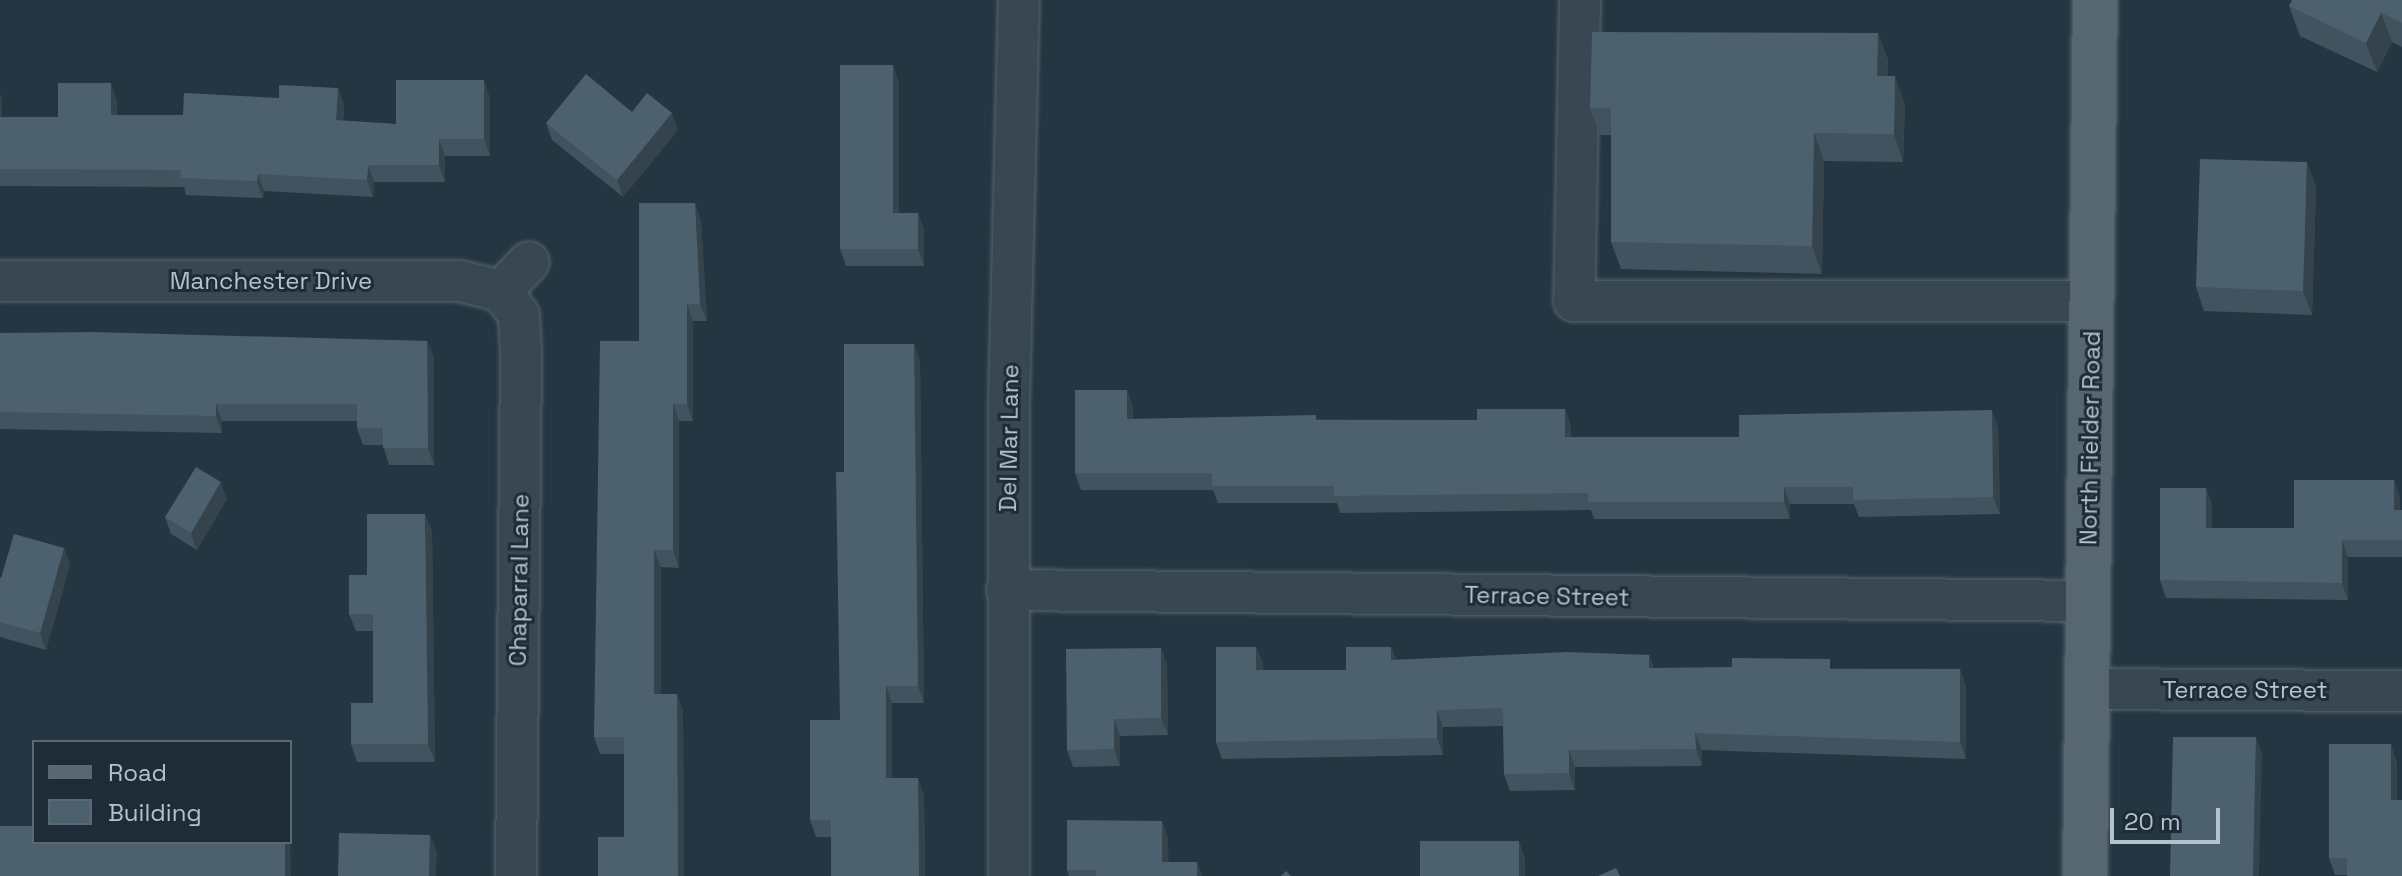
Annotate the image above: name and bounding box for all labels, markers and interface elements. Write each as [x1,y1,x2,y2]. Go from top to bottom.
street label: Manchester Drive [170,267,372,295]
street label: North Fielder Road [2074,331,2106,545]
street label: Del Mar Lane [993,364,1025,512]
street label: Chaparral Lane [503,493,535,667]
street label: Terrace Street [1464,580,1630,612]
street label: Terrace Street [2162,676,2328,704]
legend [32,740,292,844]
text: Road [108,757,167,788]
scale bar [2114,792,2224,842]
text: Building [108,797,202,828]
text: 20 m [2124,806,2181,837]

